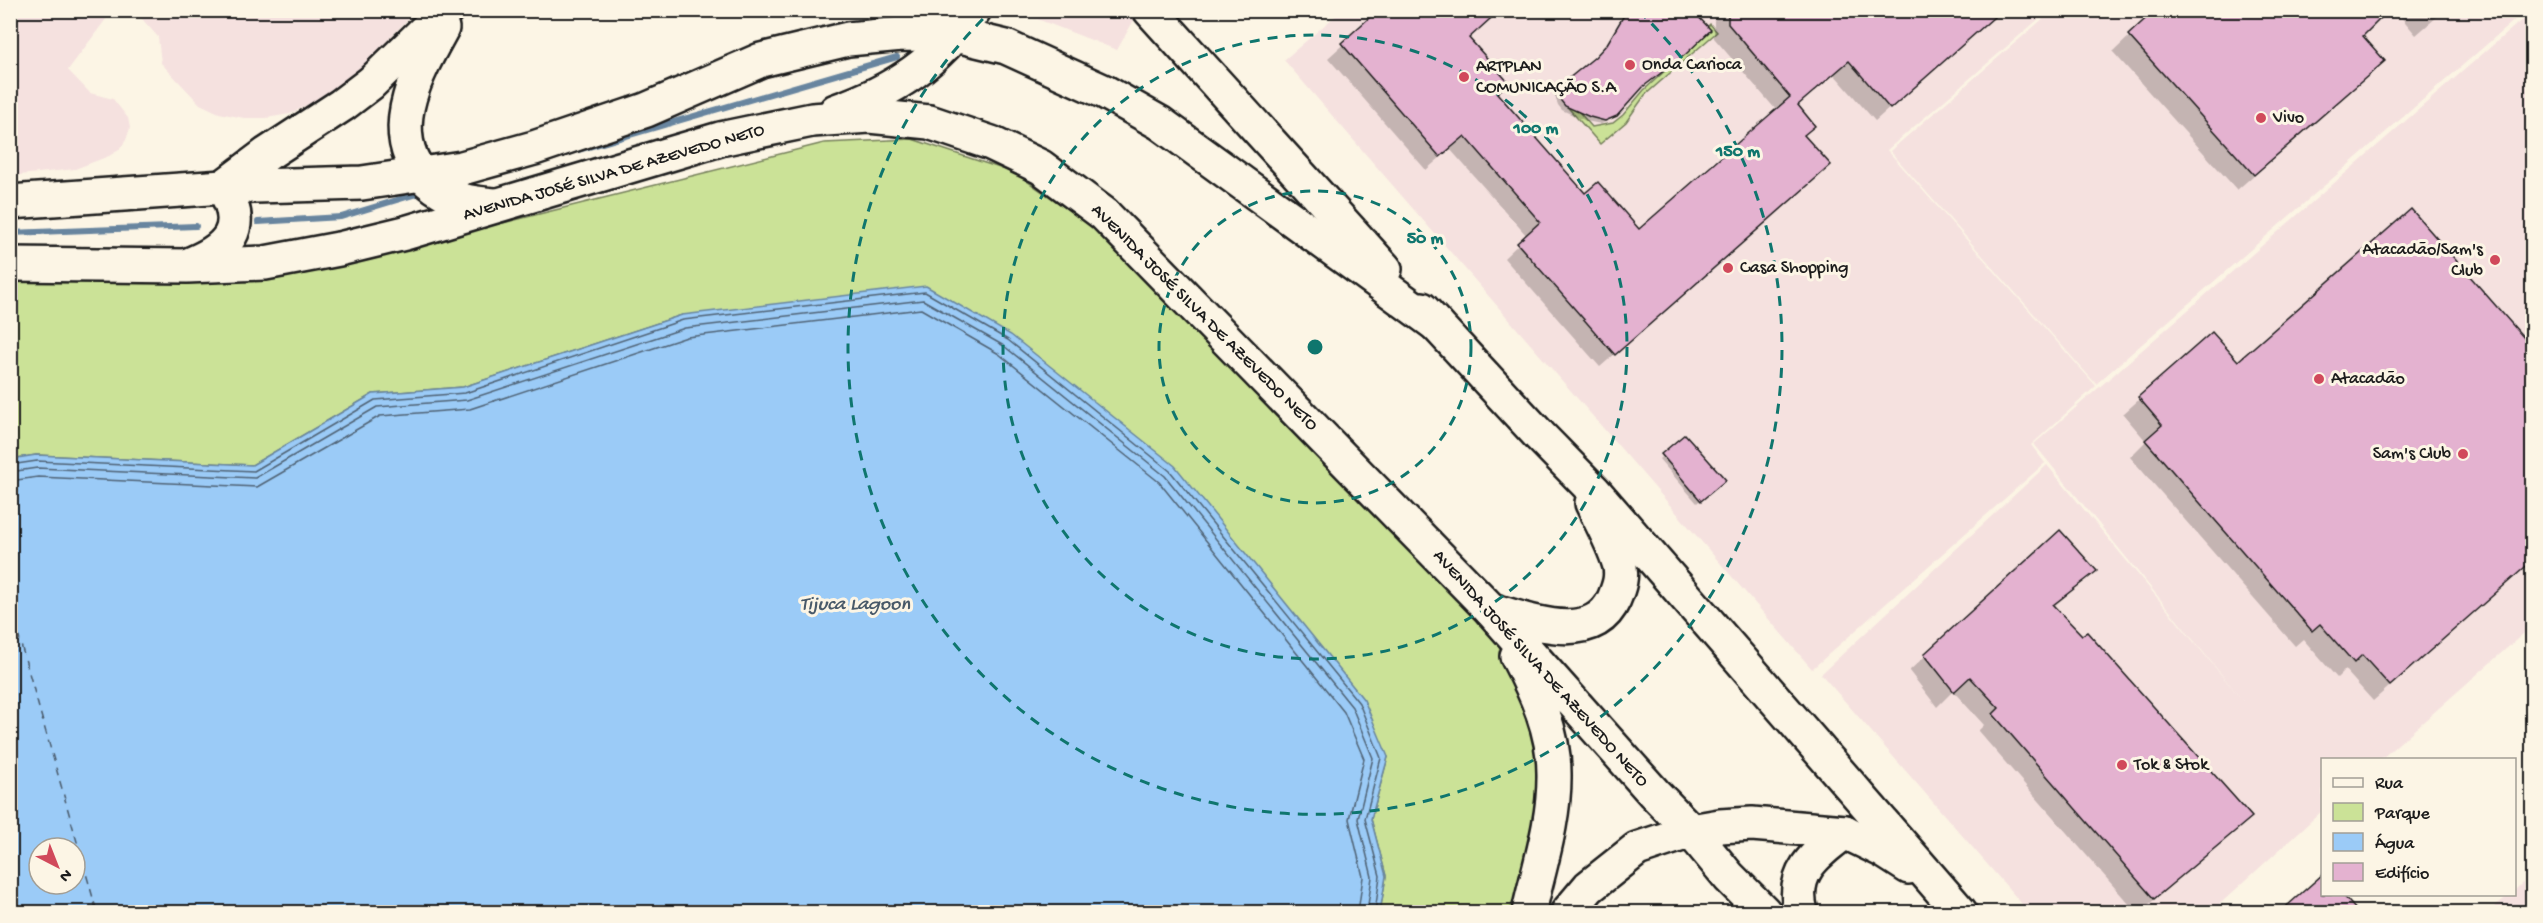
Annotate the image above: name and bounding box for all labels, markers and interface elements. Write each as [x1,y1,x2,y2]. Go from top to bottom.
place label: Onda Carioca [1642,55,1743,76]
place label: ARTPLAN COMUNICAÇÃO S.A [1476,57,1617,99]
marker: Onda Carioca [1623,58,1637,72]
marker: ARTPLAN COMUNICAÇÃO S.A [1457,70,1471,84]
place label: Vivo [2272,108,2304,129]
marker: Vivo [2254,111,2268,125]
text: 100 m [1513,119,1559,140]
street label: AVENIDA JOSÉ SILVA DE AZEVEDO NETO [461,120,767,226]
text: 150 m [1715,142,1760,163]
street label: AVENIDA JOSÉ SILVA DE AZEVEDO NETO [1086,200,1322,436]
text: 50 m [1407,229,1444,250]
place label: Atacadão/Sam's Club [2362,240,2484,282]
marker: Atacadão/Sam's Club [2488,253,2502,267]
place label: Casa Shopping [1740,258,1848,279]
marker: Casa Shopping [1721,261,1735,275]
centre of rings [1305,337,1325,357]
place label: Atacadão [2331,369,2405,390]
marker: Atacadão [2312,372,2326,386]
place label: Sam's Club [2373,444,2451,465]
marker: Sam's Club [2456,447,2470,461]
street label: AVENIDA JOSÉ SILVA DE AZEVEDO NETO [1428,546,1652,792]
water label: Tijuca Lagoon [800,594,910,617]
place label: Tok & Stok [2133,755,2210,776]
marker: Tok & Stok [2115,758,2129,772]
legend [2321,758,2516,896]
text: Rua [2375,774,2404,795]
text: Parque [2374,804,2431,825]
text: Água [2375,833,2415,855]
north arrow [27,836,87,896]
text: N [54,864,75,885]
text: Edifício [2375,864,2429,885]

